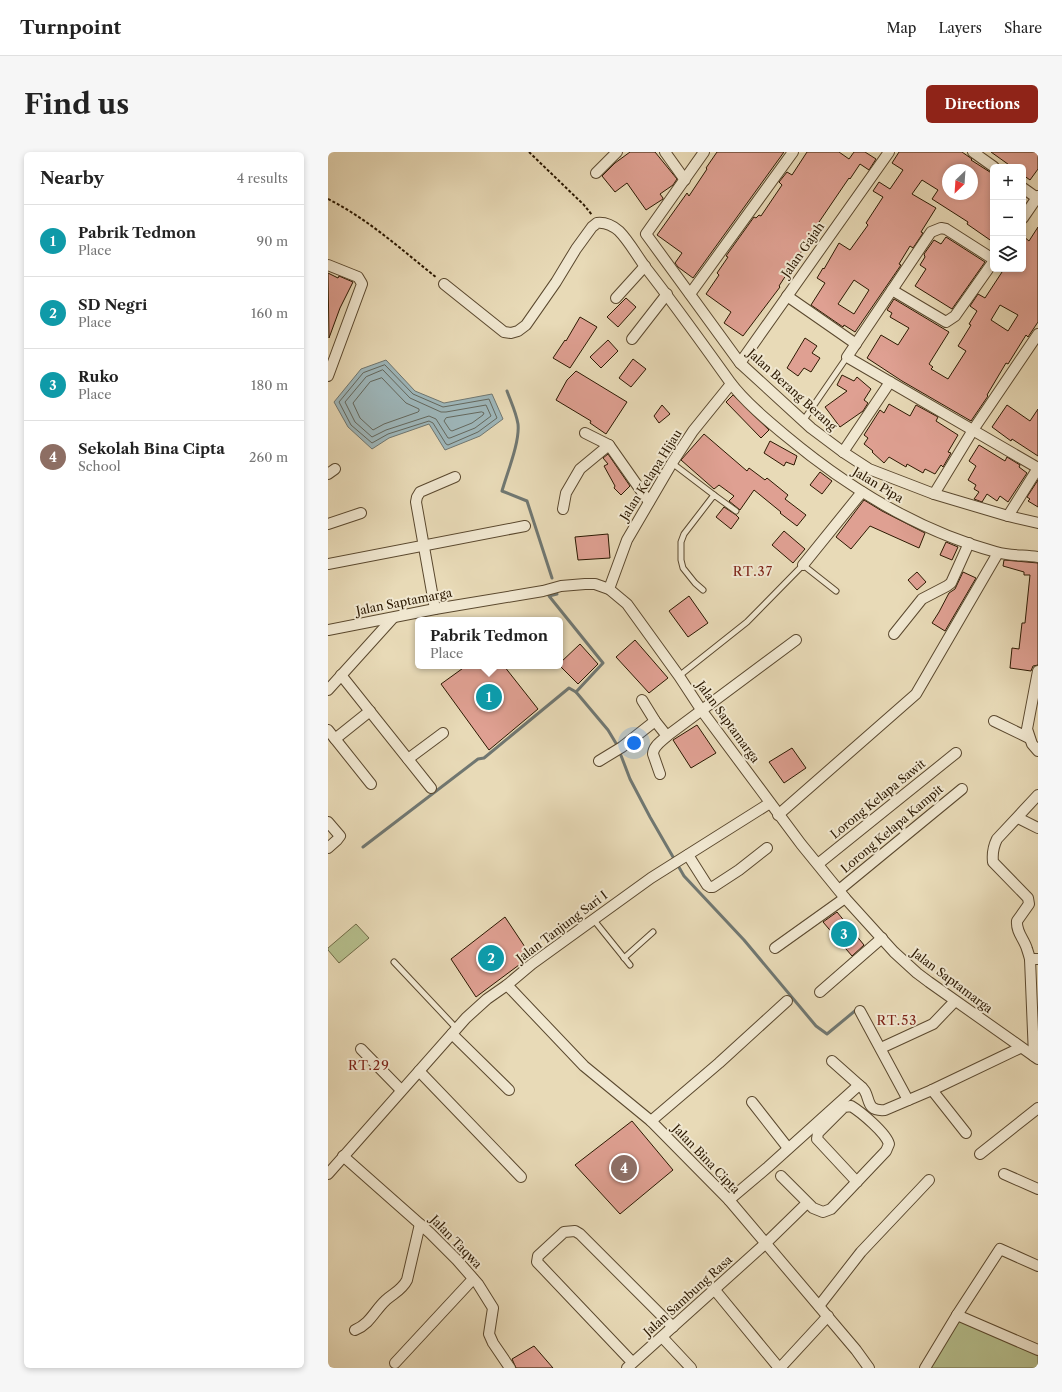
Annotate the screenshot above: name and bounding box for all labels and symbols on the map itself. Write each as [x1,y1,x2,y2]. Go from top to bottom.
north arrow [942,164,978,200]
street label: Jalan Gajah [777,219,827,282]
street label: Jalan Berang Berang [743,344,840,434]
street label: Jalan Kelapa Hijau [615,426,685,525]
street label: Jalan Pipa [849,463,907,506]
district label: RT.37 [733,563,773,579]
street label: Jalan Saptamarga [353,585,454,619]
street label: Jalan Saptamarga [692,676,764,766]
pin: 1 [476,682,502,712]
your location [624,733,644,753]
street label: Lorong Kelapa Sawit [827,755,929,842]
street label: Lorong Kelapa Kampit [837,781,947,876]
street label: Jalan Tanjung Sari I [512,887,610,967]
pin: 3 [831,919,857,949]
pin: 2 [478,943,504,973]
street label: Jalan Saptamarga [907,944,996,1016]
district label: RT.53 [877,1012,917,1028]
district label: RT.29 [348,1057,390,1073]
street label: Jalan Bina Cipta [668,1119,744,1197]
pin: 4 [611,1153,637,1183]
street label: Jalan Taqwa [426,1211,486,1272]
street label: Jalan Sambung Rasa [639,1251,736,1341]

